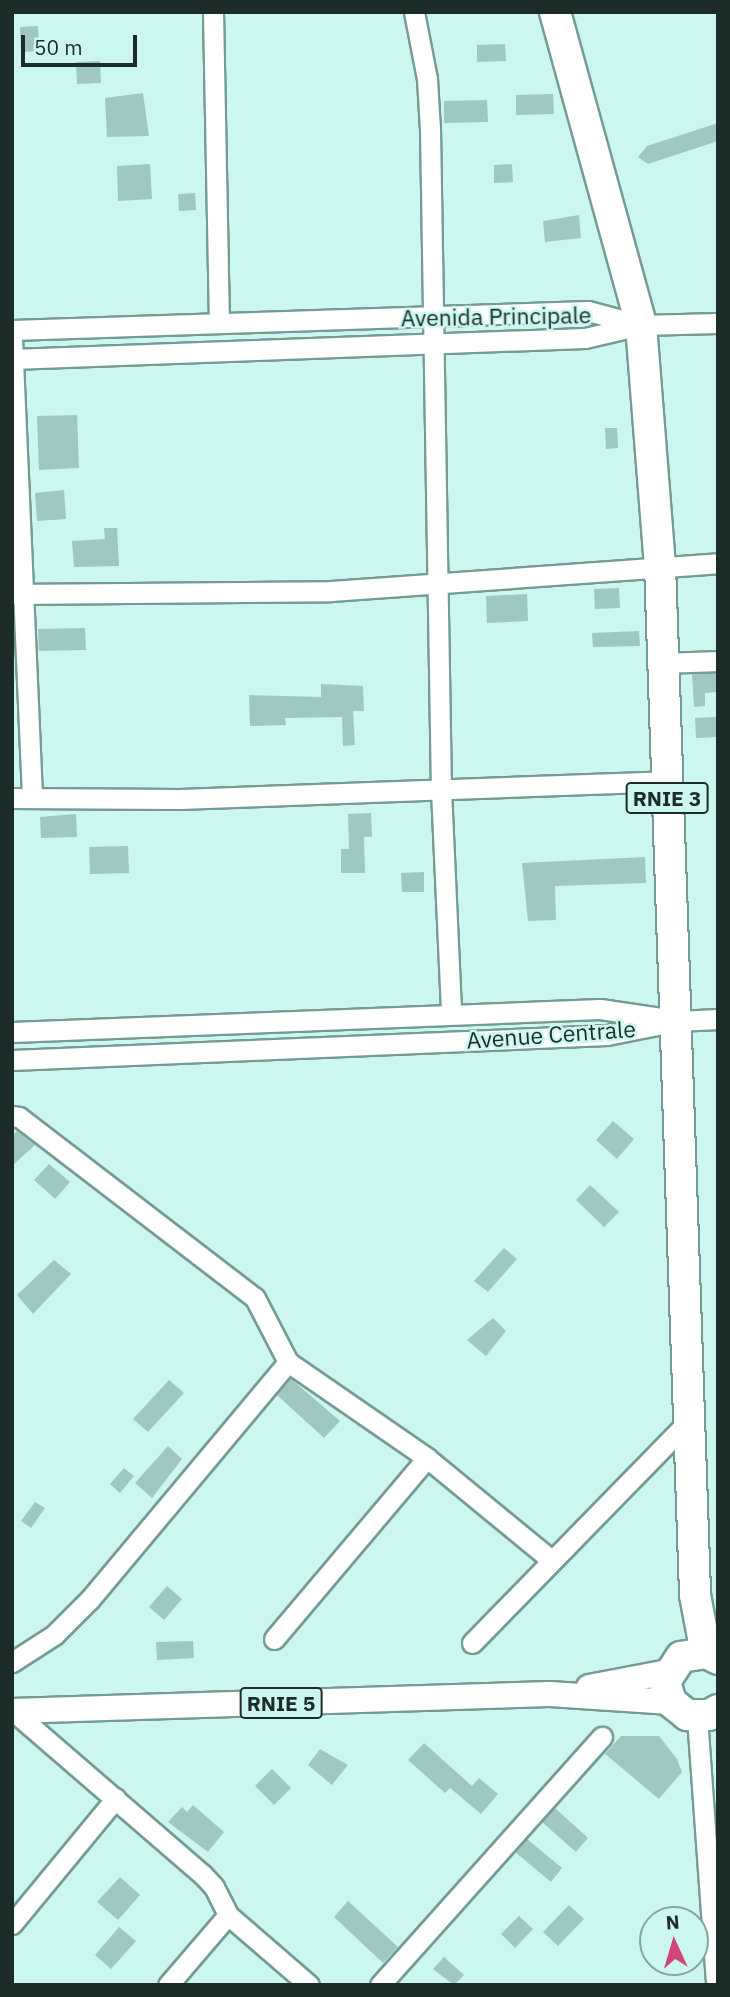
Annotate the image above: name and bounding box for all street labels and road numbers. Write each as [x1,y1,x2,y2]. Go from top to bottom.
street label: Avenida Principale [400,301,592,331]
road number: RNIE 3 [625,780,709,816]
street label: Avenue Centrale [465,1014,637,1054]
road number: RNIE 5 [239,1686,323,1720]

